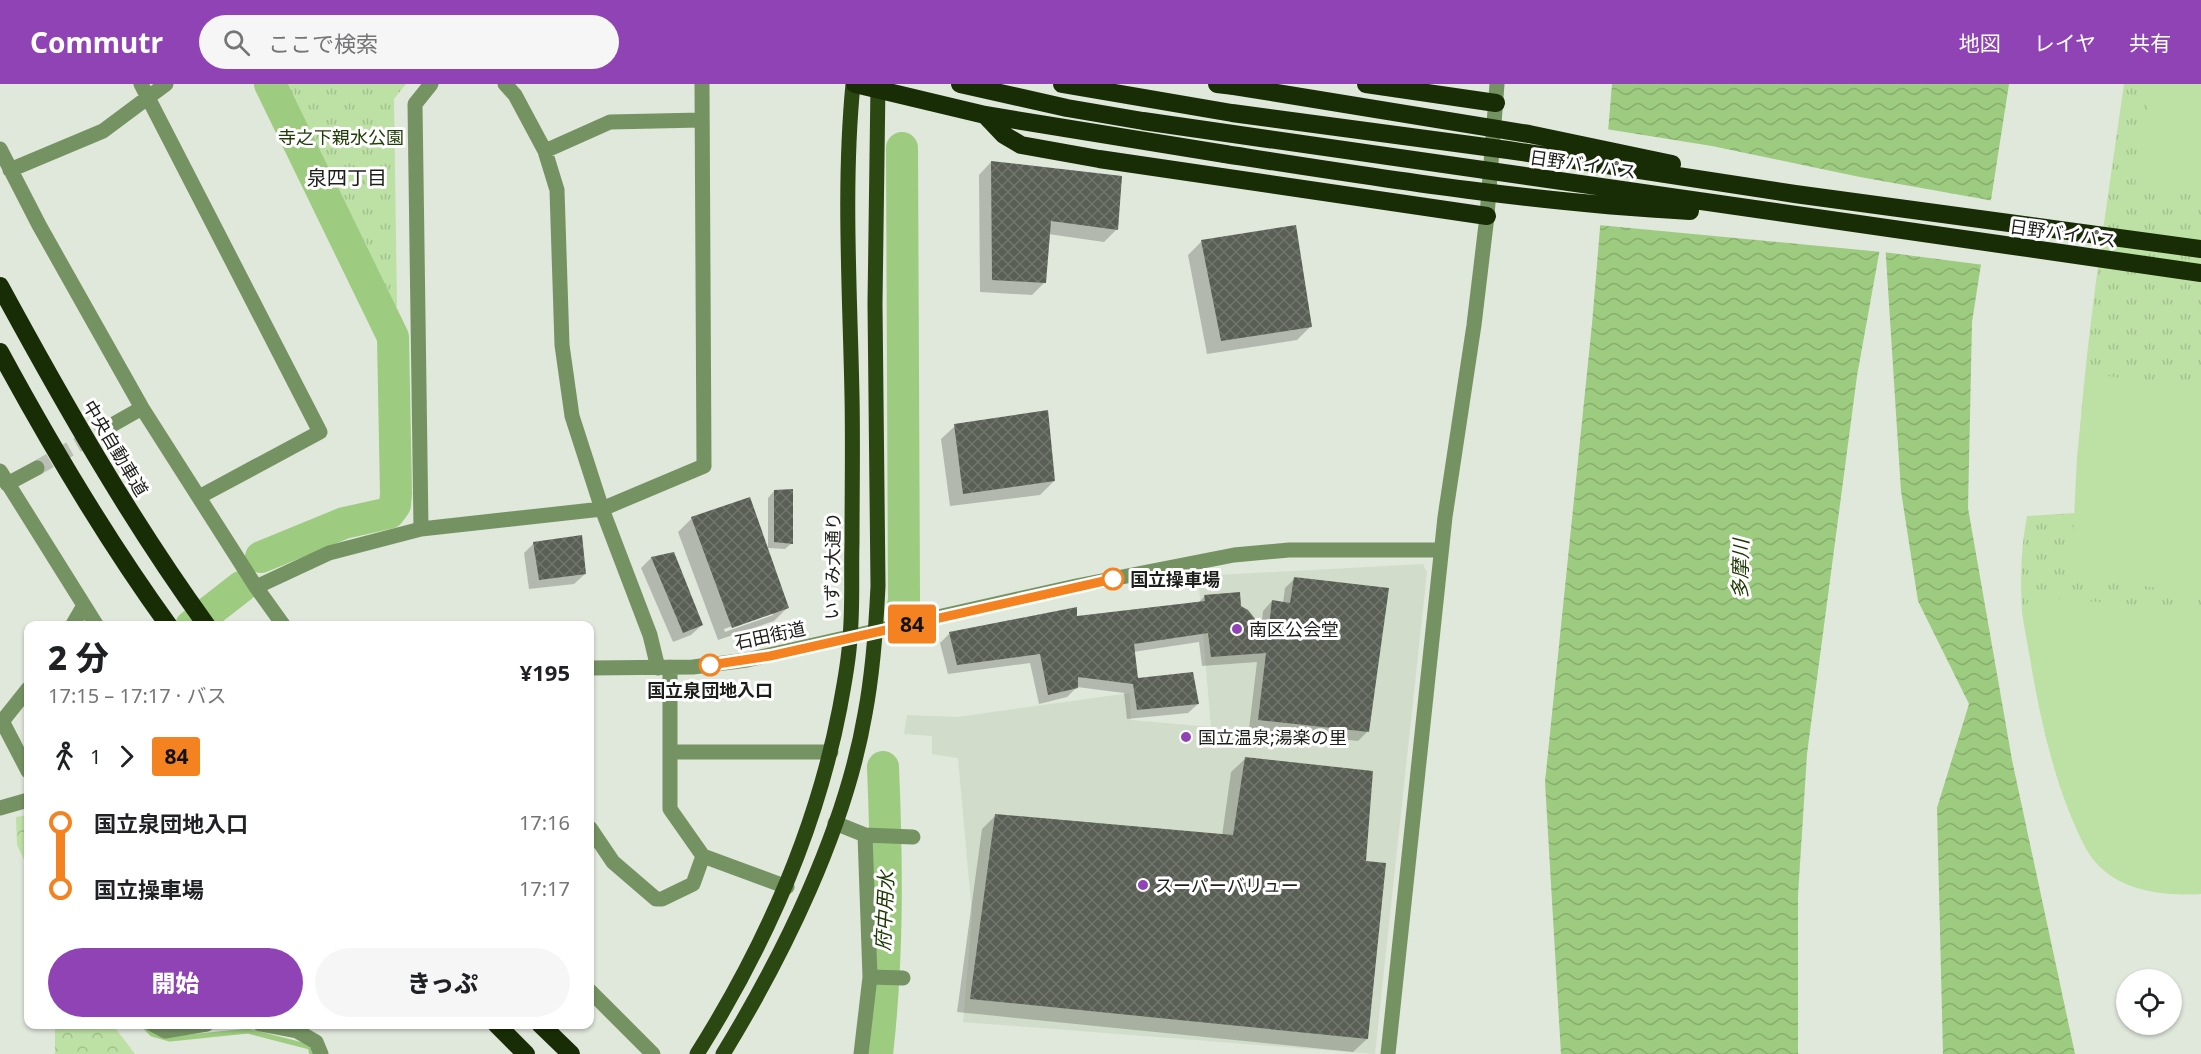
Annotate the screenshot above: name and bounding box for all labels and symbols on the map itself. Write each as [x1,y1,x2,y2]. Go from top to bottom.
park label: 寺之下親水公園 [278,125,404,149]
street label: 日野バイパス [1528,145,1638,183]
district label: 泉四丁目 [307,164,387,191]
street label: 日野バイパス [2008,214,2118,252]
street label: 中央自動車道 [78,396,154,500]
street label: いずみ大通り [819,512,845,620]
water label: 多摩川 [1726,537,1754,599]
place label: 国立操車場 [1130,567,1220,591]
marker: 国立操車場 [1102,568,1124,590]
line badge: 84 [885,604,939,644]
street label: 石田街道 [732,616,808,654]
place label: 南区公会堂 [1249,617,1339,641]
marker: 南区公会堂 [1230,622,1244,636]
marker: 国立泉団地入口 [699,654,721,676]
place label: 国立泉団地入口 [647,678,773,702]
place label: 国立温泉;湯楽の里 [1198,725,1347,749]
marker: 国立温泉;湯楽の里 [1179,730,1193,744]
water label: 府中用水 [868,868,900,952]
place label: スーパーバリュー [1155,873,1299,897]
marker: スーパーバリュー [1136,878,1150,892]

